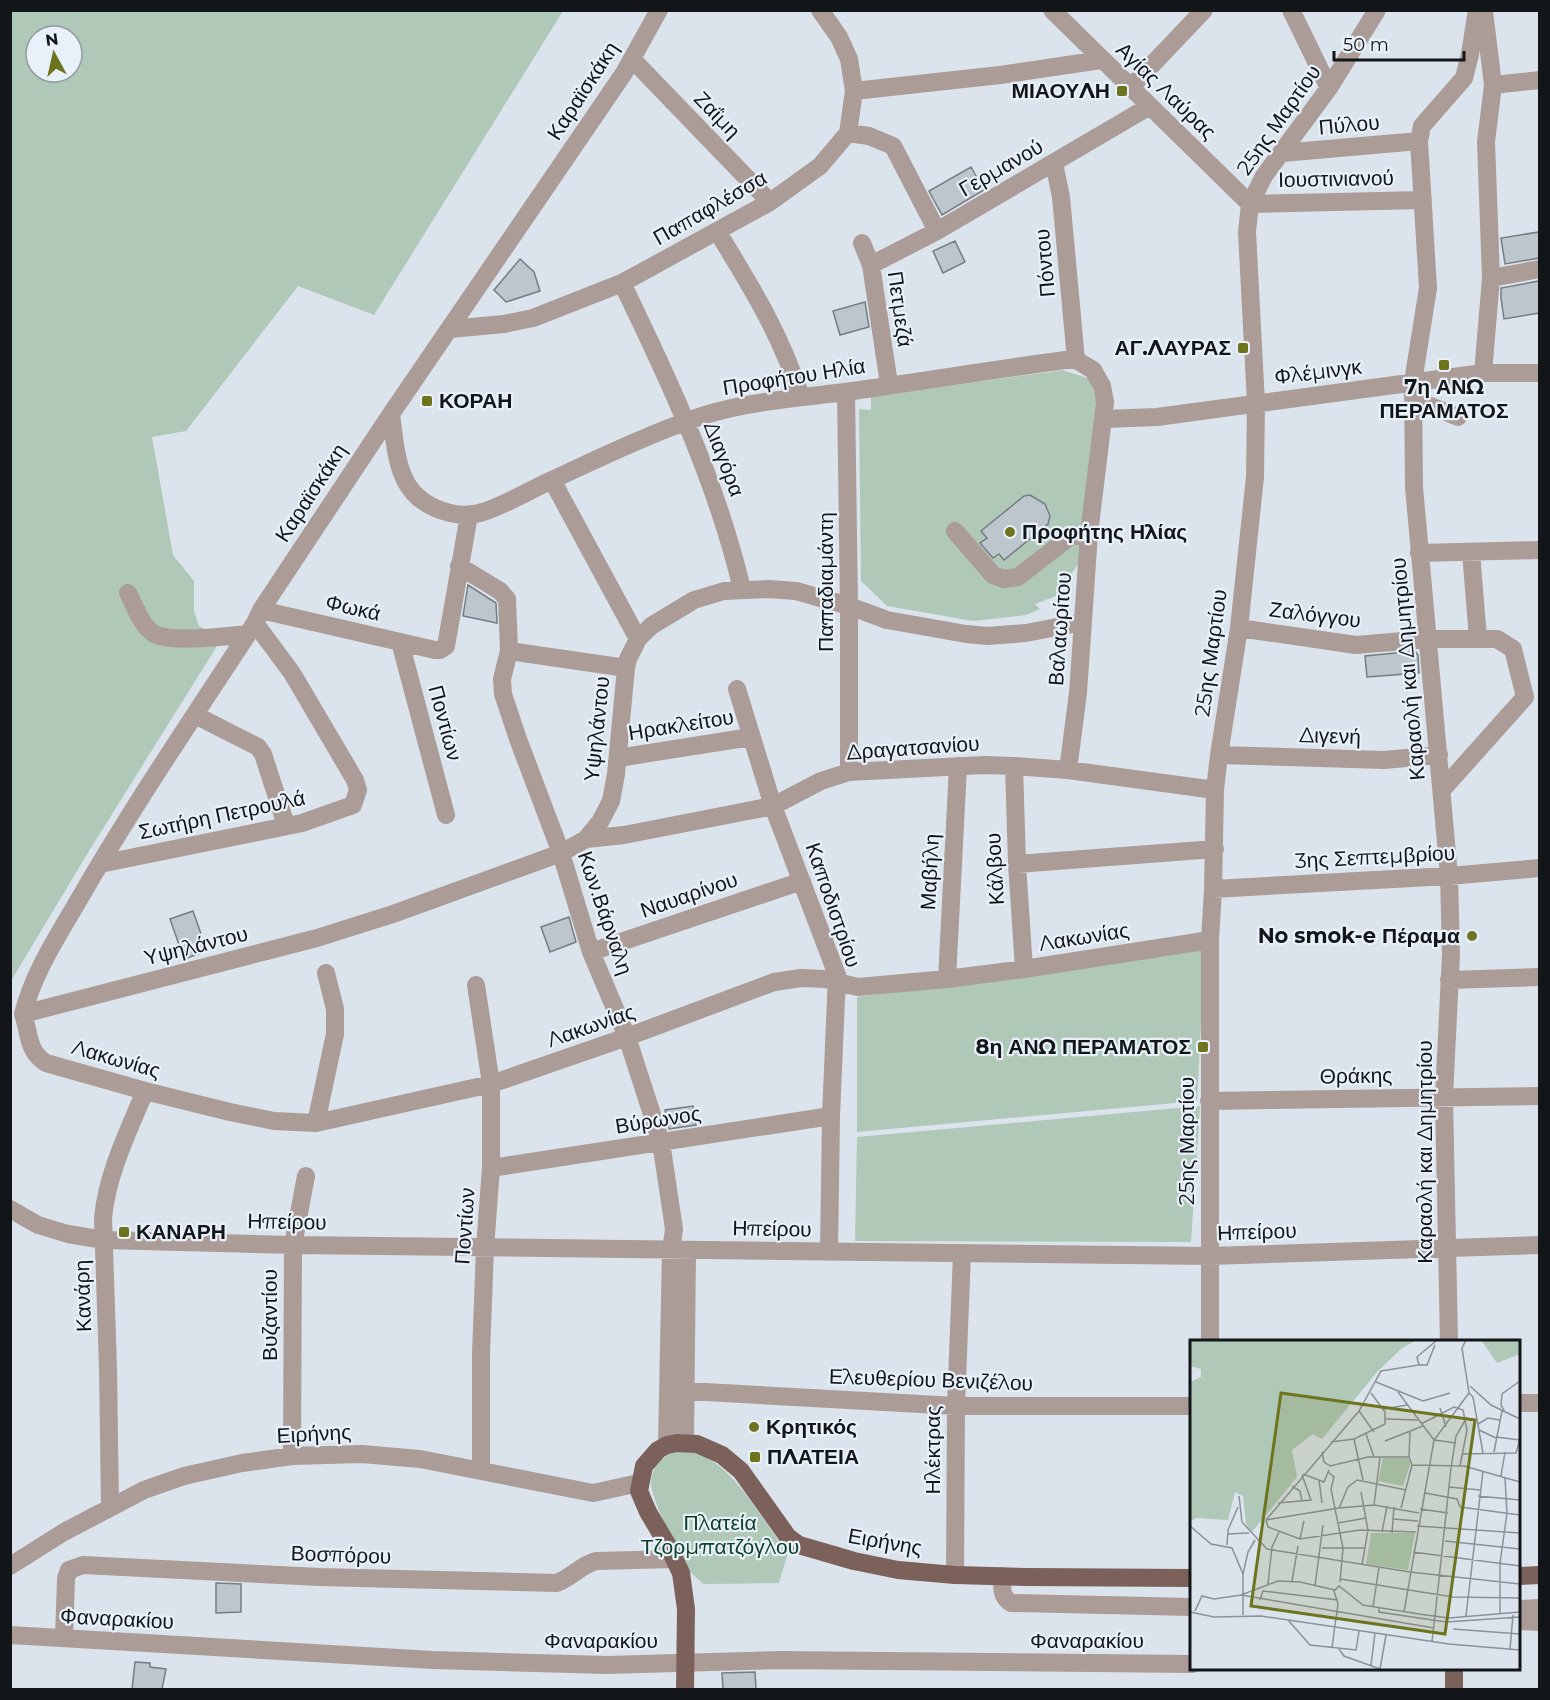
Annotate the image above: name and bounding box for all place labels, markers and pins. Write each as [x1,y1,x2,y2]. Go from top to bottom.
place label: ΜΙΑΟΥΛΗ [1011,78,1110,103]
marker: ΜΙΑΟΥΛΗ [1115,84,1129,98]
place label: ΑΓ.ΛΑΥΡΑΣ [1115,335,1231,360]
marker: ΑΓ.ΛΑΥΡΑΣ [1236,341,1250,355]
marker: 7η ΑΝΩ ΠΕΡΑΜΑΤΟΣ [1437,358,1451,372]
place label: 7η ΑΝΩ ΠΕΡΑΜΑΤΟΣ [1379,374,1509,423]
place label: ΚΟΡΑΗ [439,388,512,413]
marker: ΚΟΡΑΗ [420,394,434,408]
place label: Προφήτης Ηλίας [1022,519,1187,544]
marker: Προφήτης Ηλίας [1003,525,1017,539]
place label: No smok-e Πέραμα [1258,923,1460,948]
marker: No smok-e Πέραμα [1465,929,1479,943]
place label: 8η ΑΝΩ ΠΕΡΑΜΑΤΟΣ [976,1034,1191,1059]
marker: 8η ΑΝΩ ΠΕΡΑΜΑΤΟΣ [1196,1040,1210,1054]
place label: ΚΑΝΑΡΗ [136,1219,226,1244]
marker: ΚΑΝΑΡΗ [117,1225,131,1239]
place label: Κρητικός [766,1414,857,1439]
marker: Κρητικός [747,1420,761,1434]
place label: ΠΛΑΤΕΙΑ [767,1444,859,1469]
marker: ΠΛΑΤΕΙΑ [748,1450,762,1464]

